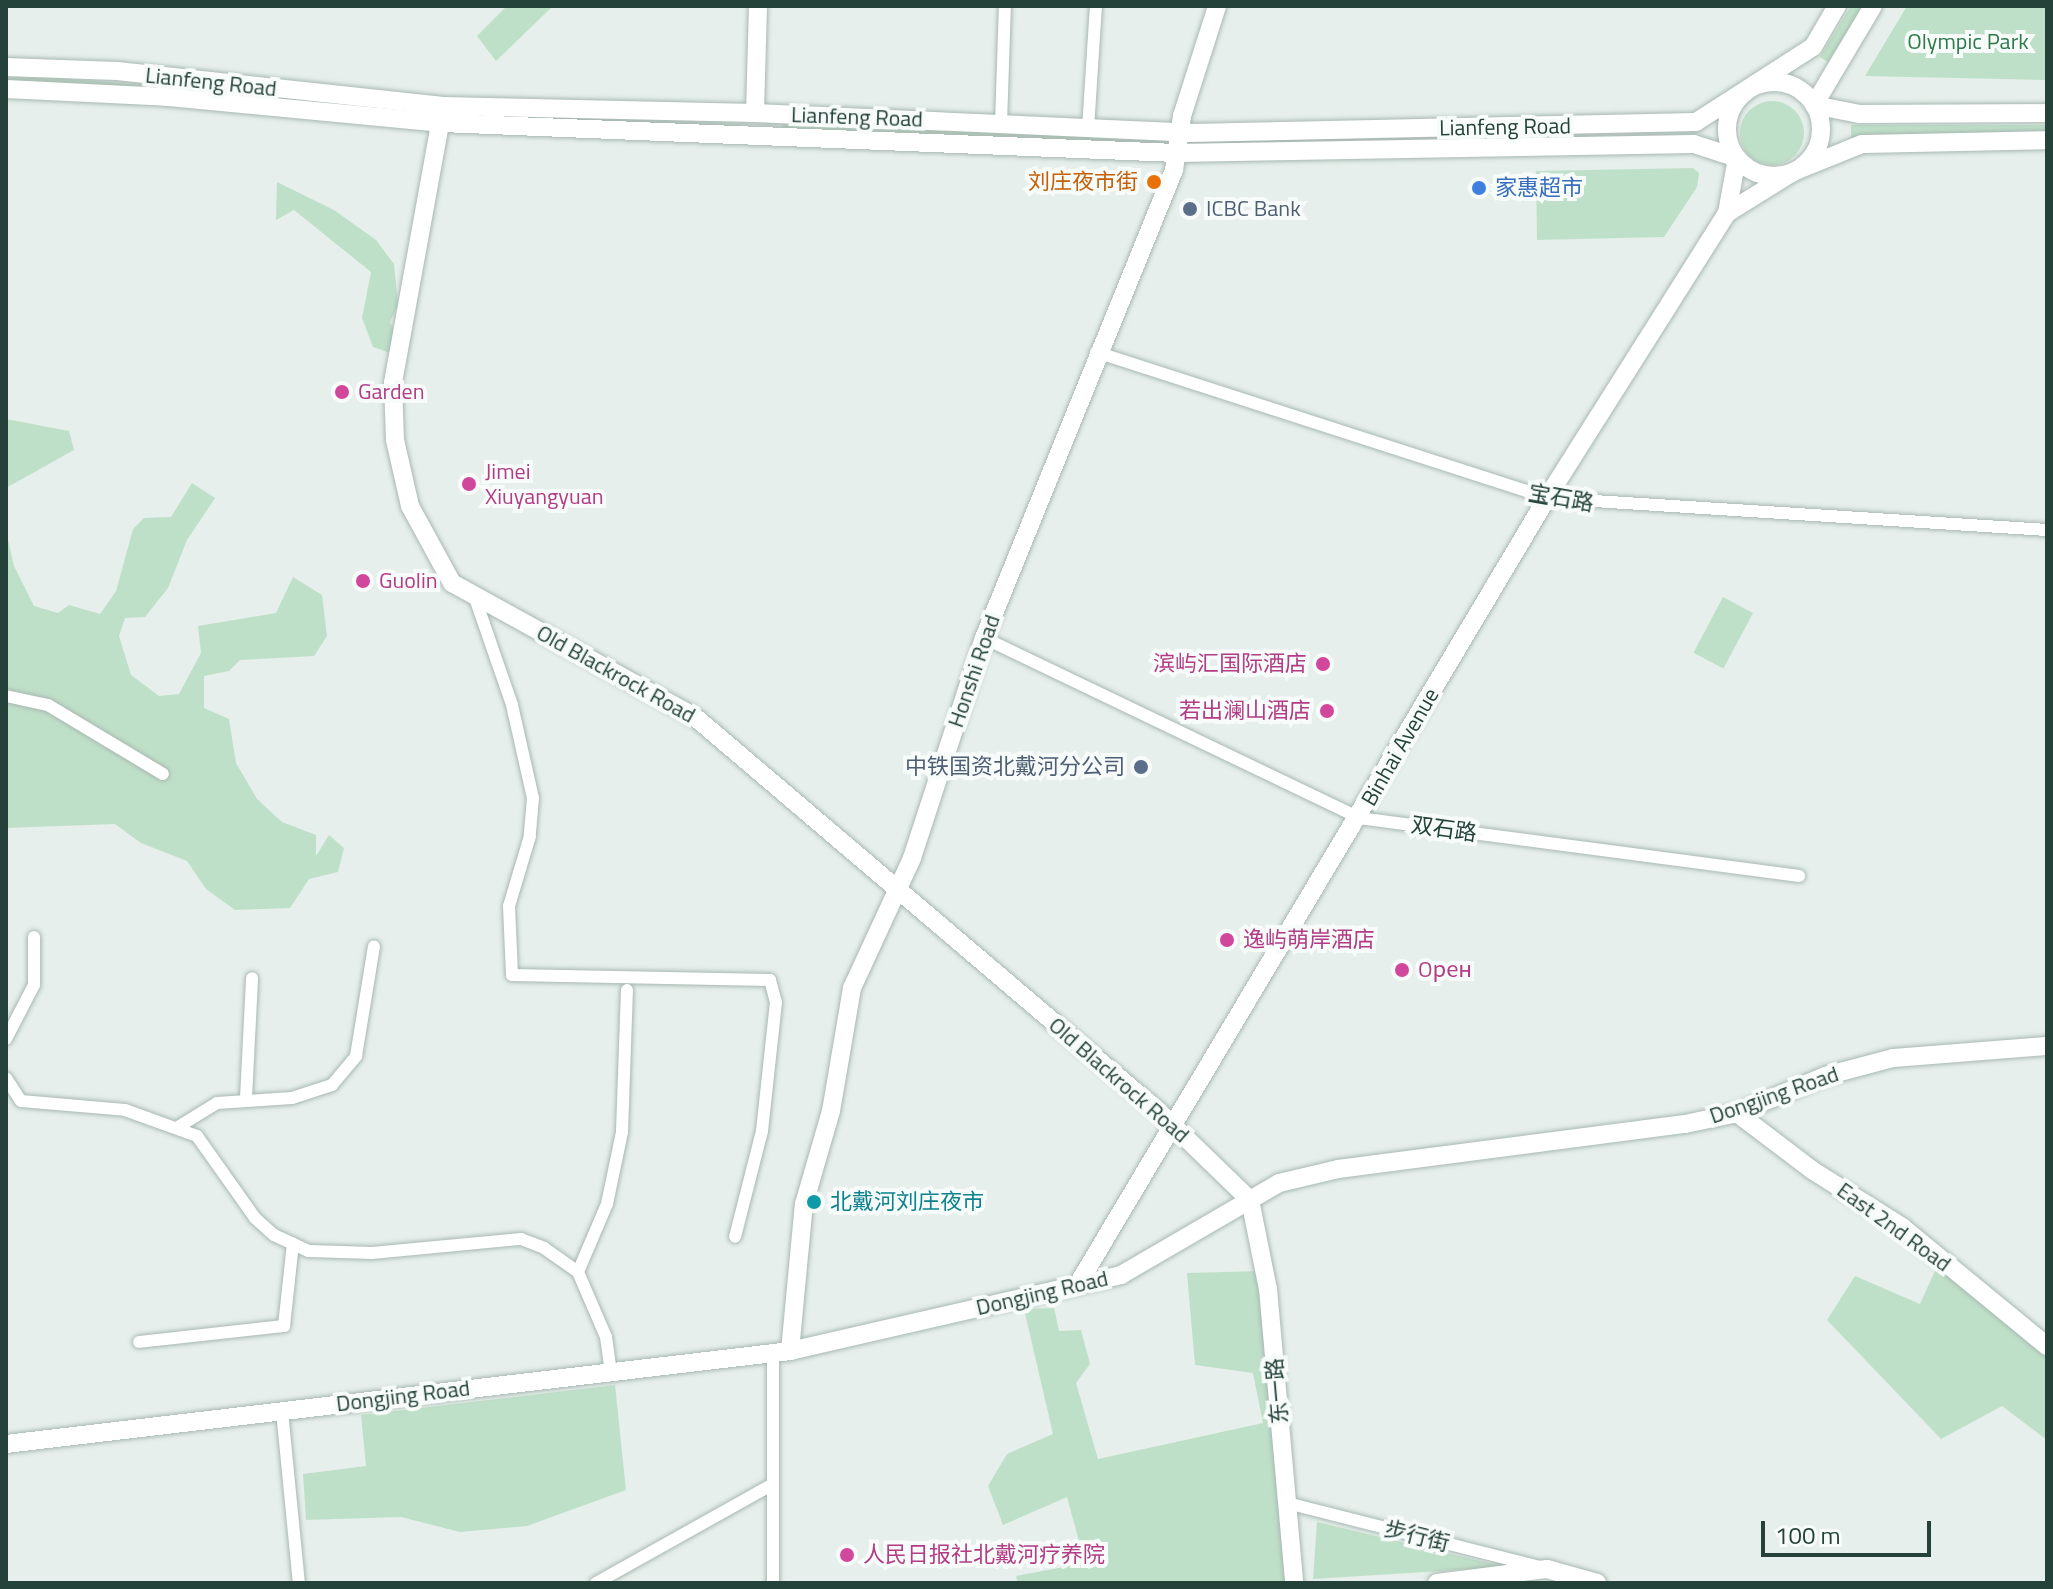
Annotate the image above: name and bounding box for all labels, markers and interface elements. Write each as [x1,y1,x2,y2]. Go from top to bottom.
park label: Olympic Park [1907,29,2029,55]
street label: Lianfeng Road [144,62,278,102]
street label: Lianfeng Road [791,102,923,132]
street label: Lianfeng Road [1439,113,1571,141]
place label: 刘庄夜市街 [1028,169,1138,195]
marker: 刘庄夜市街 [1145,173,1163,191]
place label: 家惠超市 [1495,175,1583,201]
marker: 家惠超市 [1470,179,1488,197]
place label: ICBC Bank [1206,196,1301,222]
marker: ICBC Bank [1181,200,1199,218]
place label: Garden [358,379,424,405]
marker: Garden [333,383,351,401]
place label: Jimei Xiuyangyuan [485,458,603,510]
marker: Jimei Xiuyangyuan [460,475,478,493]
street label: 宝石路 [1526,479,1596,517]
place label: Guolin [379,568,438,594]
marker: Guolin [354,572,372,590]
street label: Honshi Road [942,611,1006,731]
street label: Old Blackrock Road [532,619,700,729]
place label: 滨屿汇国际酒店 [1153,651,1307,677]
marker: 滨屿汇国际酒店 [1314,655,1332,673]
street label: Binhai Avenue [1356,683,1444,811]
place label: 若出澜山酒店 [1179,698,1311,724]
marker: 若出澜山酒店 [1318,702,1336,720]
place label: 中铁国资北戴河分公司 [905,754,1125,780]
marker: 中铁国资北戴河分公司 [1132,758,1150,776]
street label: 双石路 [1409,811,1479,847]
place label: 逸屿萌岸酒店 [1243,927,1375,953]
marker: 逸屿萌岸酒店 [1218,931,1236,949]
place label: Oрен [1418,957,1472,983]
marker: Oрен [1393,961,1411,979]
street label: Old Blackrock Road [1043,1012,1195,1148]
street label: Dongjing Road [1706,1061,1842,1129]
street label: East 2nd Road [1832,1177,1956,1277]
place label: 北戴河刘庄夜市 [830,1189,984,1215]
marker: 北戴河刘庄夜市 [805,1193,823,1211]
street label: Dongjing Road [973,1265,1111,1321]
street label: 东一路 [1261,1357,1293,1425]
street label: Dongjing Road [335,1375,471,1417]
scale bar [1765,1505,1935,1555]
street label: 步行街 [1382,1515,1452,1557]
text: 100 m [1775,1517,1841,1553]
place label: 人民日报社北戴河疗养院 [863,1542,1105,1568]
marker: 人民日报社北戴河疗养院 [838,1546,856,1564]

